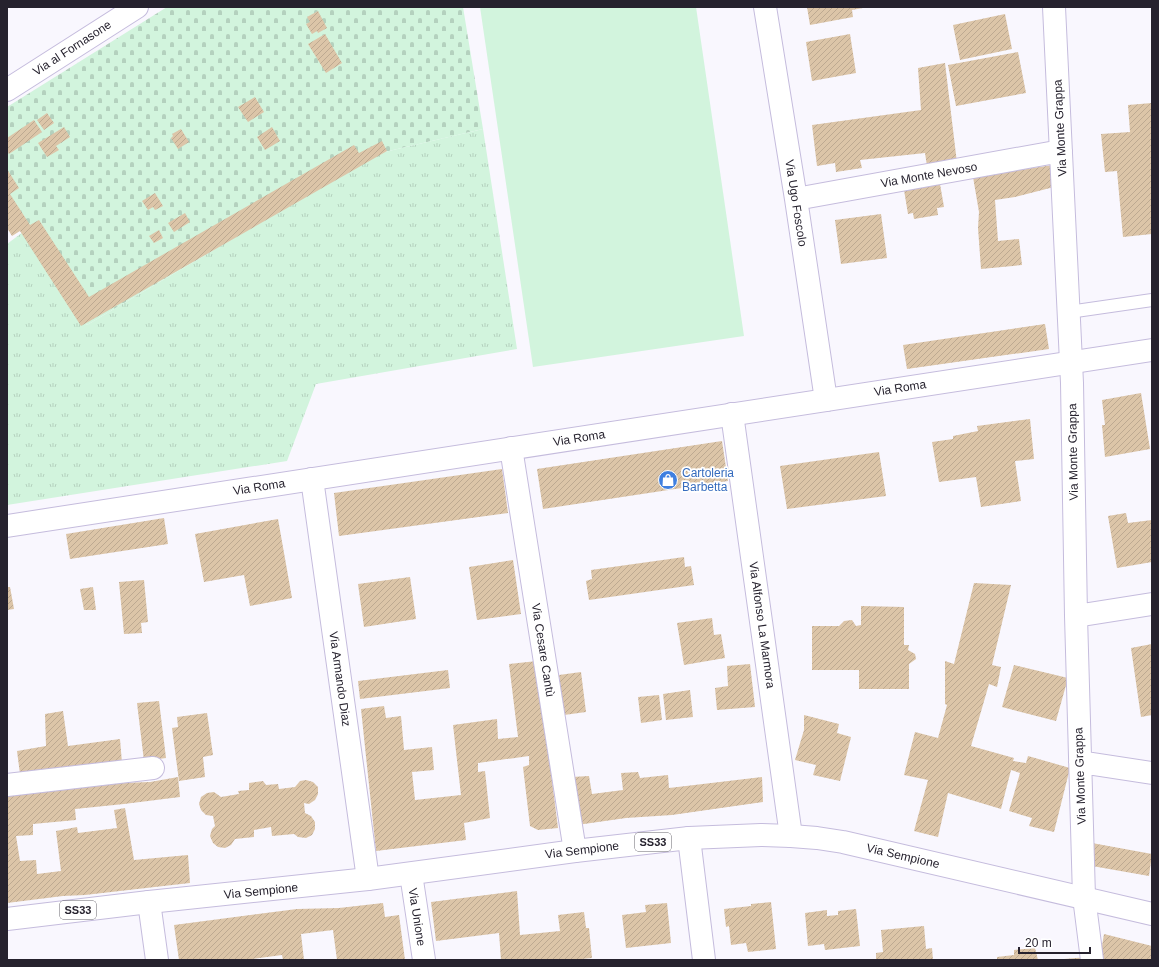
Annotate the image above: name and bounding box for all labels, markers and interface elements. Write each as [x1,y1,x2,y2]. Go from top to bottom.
street label: Via al Fornasone [30,17,114,79]
street label: Via Monte Grappa [1050,79,1070,177]
street label: Via Ugo Foscolo [782,159,810,248]
street label: Via Monte Nevoso [880,160,979,190]
street label: Via Roma [873,377,927,399]
street label: Via Monte Grappa [1065,403,1081,501]
street label: Via Roma [552,427,606,449]
place label: Cartoleria Barbetta [682,466,734,494]
shop icon: Cartoleria Barbetta [657,469,679,491]
street label: Via Roma [232,476,286,498]
street label: Via Alfonso La Marmora [746,561,778,690]
street label: Via Cesare Cantù [529,602,557,698]
street label: Via Armando Diaz [326,631,354,727]
street label: Via Monte Grappa [1071,727,1089,825]
road number: SS33 [635,833,671,851]
street label: Via Sempione [544,838,620,861]
street label: Via Sempione [865,841,941,871]
street label: Via Sempione [223,880,299,902]
street label: Via Unione [406,887,429,947]
road number: SS33 [60,901,96,919]
scale bar [1019,929,1090,955]
text: 20 m [1025,936,1052,950]

